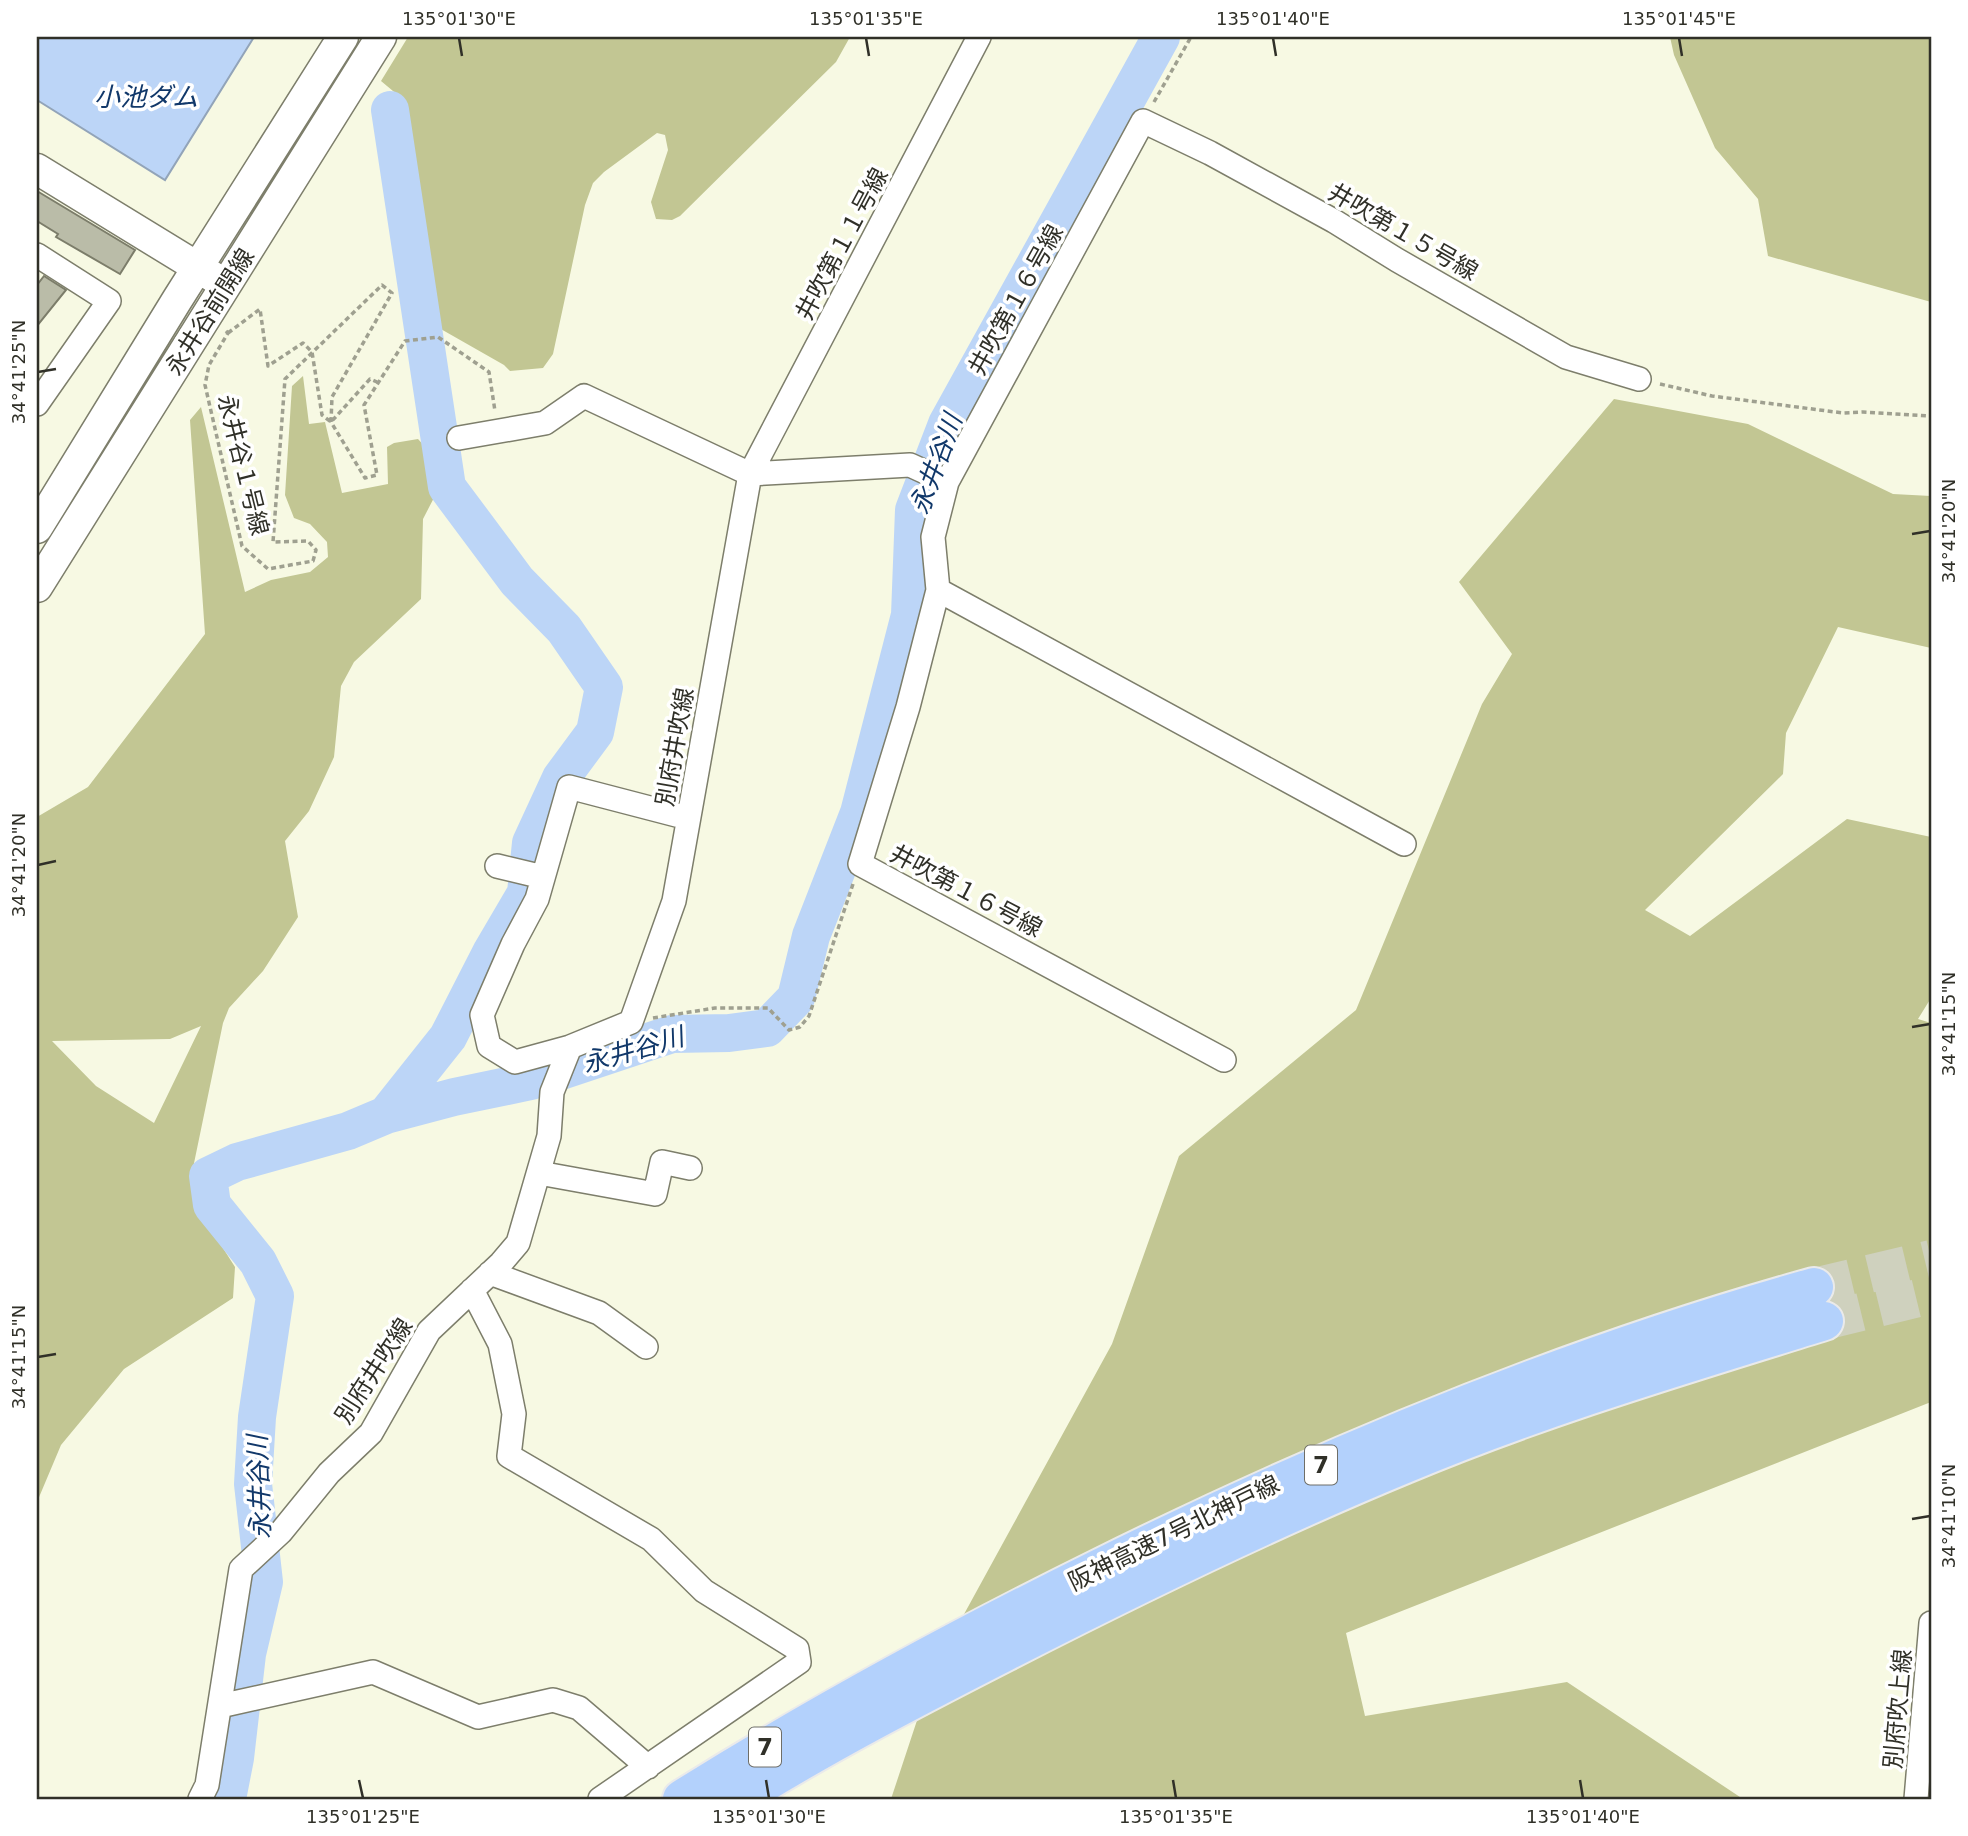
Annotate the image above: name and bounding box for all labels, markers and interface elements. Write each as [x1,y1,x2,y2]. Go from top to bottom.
text: 135°01'30"E [402,8,516,29]
text: 135°01'35"E [809,8,923,29]
text: 135°01'40"E [1216,8,1330,29]
text: 135°01'45"E [1622,8,1736,29]
water label: 小池ダム [94,82,198,112]
street label: 井吹第１１号線 [790,163,894,325]
street label: 井吹第１５号線 [1323,178,1483,286]
street label: 井吹第１６号線 [963,220,1069,380]
street label: 永井谷前開線 [160,244,260,380]
text: 34°41'25"N [8,320,29,424]
street label: 永井谷１号線 [212,392,274,538]
water label: 永井谷川 [904,407,969,518]
text: 34°41'20"N [1938,479,1959,583]
street label: 別府井吹線 [651,685,699,809]
text: 34°41'20"N [8,813,29,917]
street label: 井吹第１６号線 [885,839,1047,943]
text: 34°41'15"N [1938,972,1959,1076]
water label: 永井谷川 [579,1020,690,1079]
text: 34°41'15"N [8,1305,29,1409]
street label: 別府井吹線 [330,1313,418,1429]
water label: 永井谷川 [242,1432,276,1539]
road number: 7 [1305,1446,1337,1484]
text: 34°41'10"N [1938,1464,1959,1568]
street label: 阪神高速7号北神戸線 [1064,1470,1284,1596]
street label: 別府吹上線 [1879,1648,1917,1770]
road number: 7 [749,1728,781,1766]
text: 135°01'25"E [306,1806,420,1827]
text: 135°01'30"E [712,1806,826,1827]
text: 135°01'35"E [1119,1806,1233,1827]
text: 135°01'40"E [1526,1806,1640,1827]

